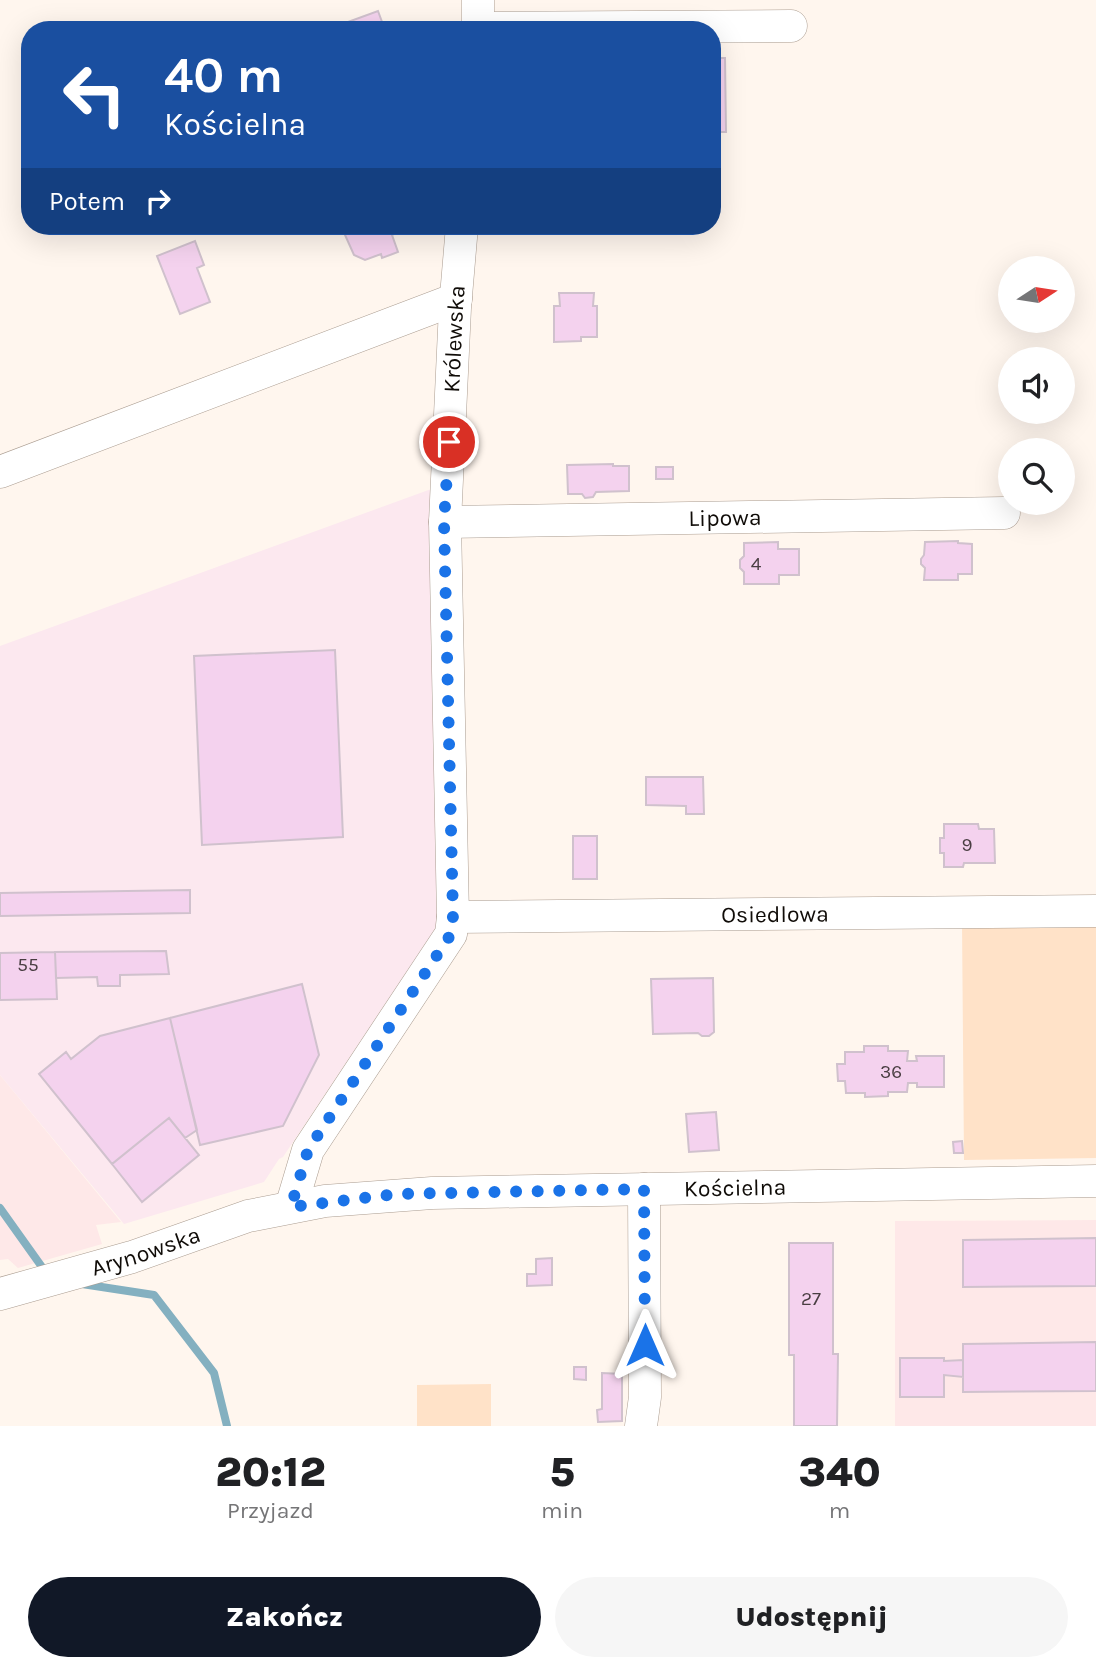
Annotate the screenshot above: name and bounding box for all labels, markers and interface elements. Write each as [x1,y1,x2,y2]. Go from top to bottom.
text: 40 m [164,47,283,104]
icon: left [49,49,140,140]
text: Kościelna [164,106,306,143]
icon: right [139,182,177,220]
text: Potem [49,186,125,217]
north arrow [998,256,1074,332]
map controls [998,256,1075,515]
street label: Królewska [438,284,470,393]
button: sound [998,347,1075,424]
pin [419,412,479,472]
icon: arrive [430,423,468,461]
button: search [998,438,1075,515]
street label: Lipowa [688,503,762,532]
house number: 4 [751,553,762,575]
house number: 9 [961,834,973,856]
street label: Osiedlowa [721,900,829,928]
house number: 55 [17,954,39,976]
house number: 36 [880,1061,902,1083]
street label: Kościelna [684,1173,786,1202]
street label: Arynowska [88,1220,204,1281]
house number: 27 [801,1288,821,1310]
position arrow [608,1308,682,1382]
text: 20:12 [215,1447,326,1497]
text: 5 [549,1447,575,1497]
text: 340 [798,1447,881,1497]
text: Przyjazd [227,1497,314,1524]
text: min [541,1497,583,1524]
text: m [829,1497,850,1524]
button: Zakończ [28,1577,541,1657]
button: Udostępnij [555,1577,1068,1657]

